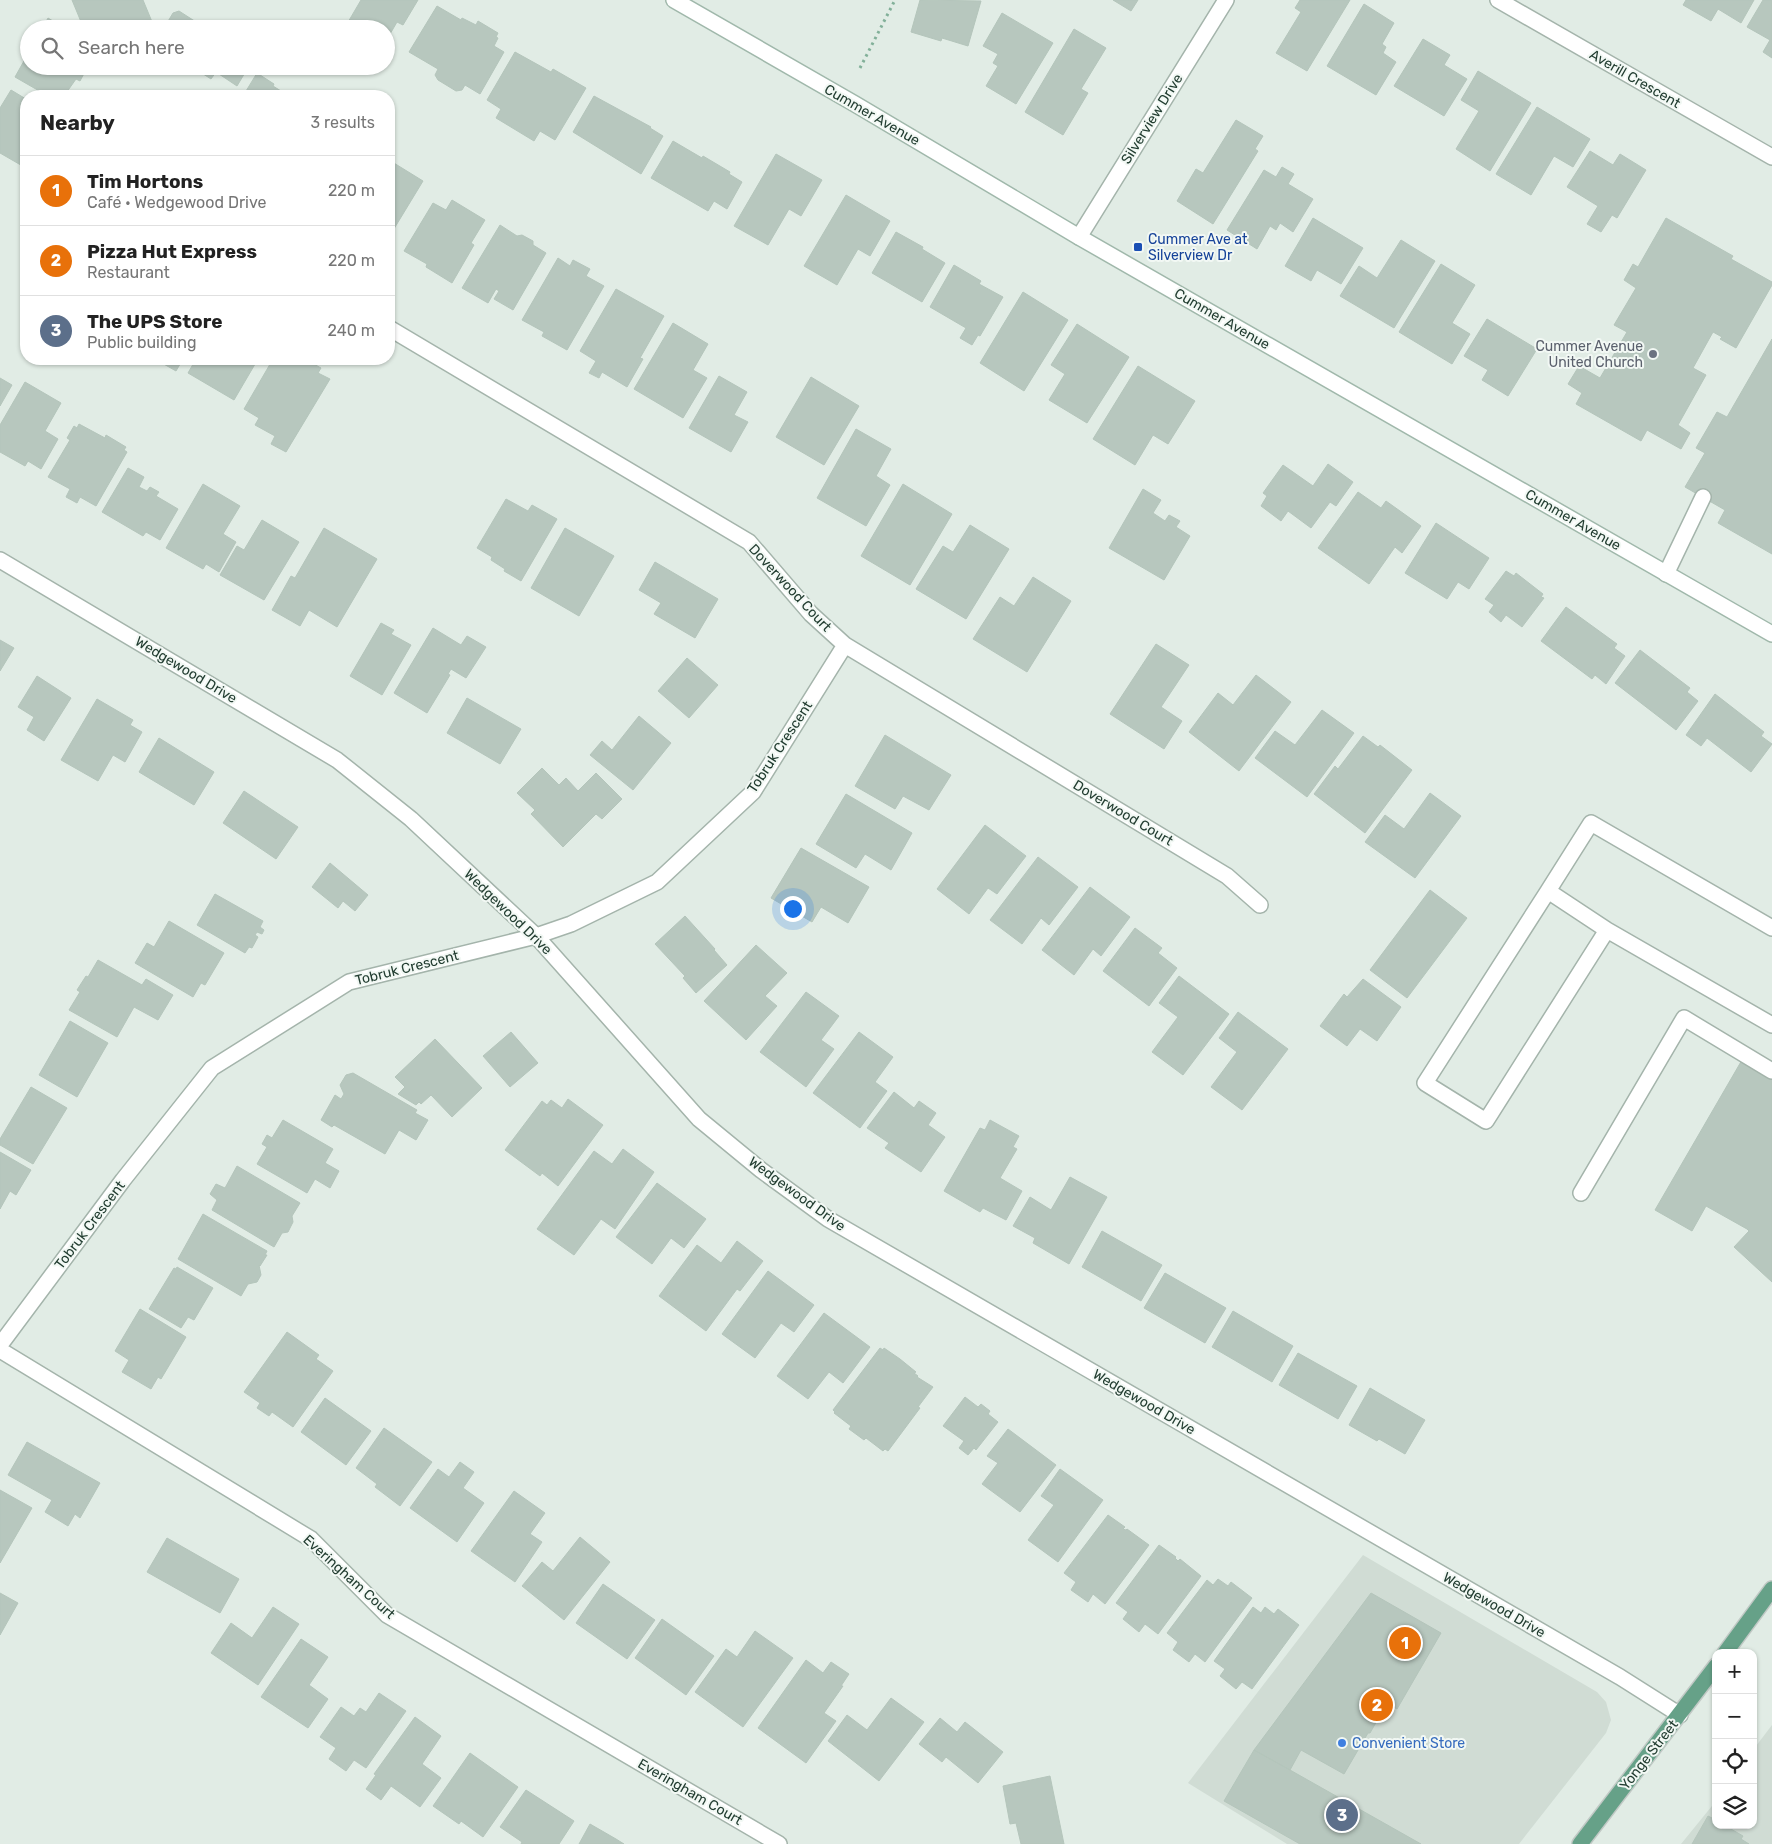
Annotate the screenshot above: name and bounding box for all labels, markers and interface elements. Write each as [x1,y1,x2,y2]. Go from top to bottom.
search box [20,20,395,75]
icon: search [38,34,66,62]
text: Search here [78,36,185,59]
street label: Averill Crescent [1587,46,1684,112]
street label: Silverview Drive [1118,71,1187,167]
street label: Cummer Avenue [821,81,923,149]
text: Nearby [40,110,115,135]
text: 3 results [310,113,375,132]
text: Tim Hortons [87,170,203,193]
text: 1 [52,181,60,200]
text: 220 m [328,181,375,200]
text: Café · Wedgewood Drive [87,193,266,212]
place label: Cummer Ave at Silverview Dr [1148,231,1248,264]
text: Pizza Hut Express [87,240,257,263]
marker: Cummer Ave at Silverview Dr [1132,241,1144,253]
text: 2 [51,251,61,270]
text: 220 m [328,251,375,270]
text: Restaurant [87,263,170,282]
street label: Cummer Avenue [1171,285,1273,353]
text: The UPS Store [87,310,223,333]
text: 3 [51,321,61,340]
text: 240 m [328,321,375,340]
text: Public building [87,333,197,352]
place label: Cummer Avenue United Church [1535,338,1643,371]
marker: Cummer Avenue United Church [1647,348,1659,360]
street label: Cummer Avenue [1522,486,1624,554]
street label: Doverwood Court [745,541,835,636]
street label: Wedgewood Drive [132,633,240,707]
street label: Tobruk Crescent [744,697,816,796]
street label: Doverwood Court [1070,776,1176,850]
street label: Wedgewood Drive [460,866,556,958]
your location [780,896,806,922]
street label: Tobruk Crescent [353,947,461,989]
street label: Wedgewood Drive [745,1153,849,1235]
street label: Tobruk Crescent [51,1177,129,1273]
street label: Wedgewood Drive [1090,1366,1198,1438]
street label: Everingham Court [300,1531,399,1623]
street label: Wedgewood Drive [1440,1569,1548,1641]
pin: 1 [1389,1624,1421,1662]
map controls [1712,1649,1757,1829]
button: + [1712,1649,1757,1694]
pin: 2 [1361,1686,1393,1724]
button: − [1712,1694,1757,1739]
street label: Yonge Street [1616,1716,1682,1794]
place label: Convenient Store [1352,1735,1465,1752]
marker: Convenient Store [1336,1737,1348,1749]
button: locate [1712,1739,1757,1784]
street label: Everingham Court [635,1755,746,1829]
button: layers [1712,1784,1757,1829]
pin: 3 [1326,1796,1358,1834]

